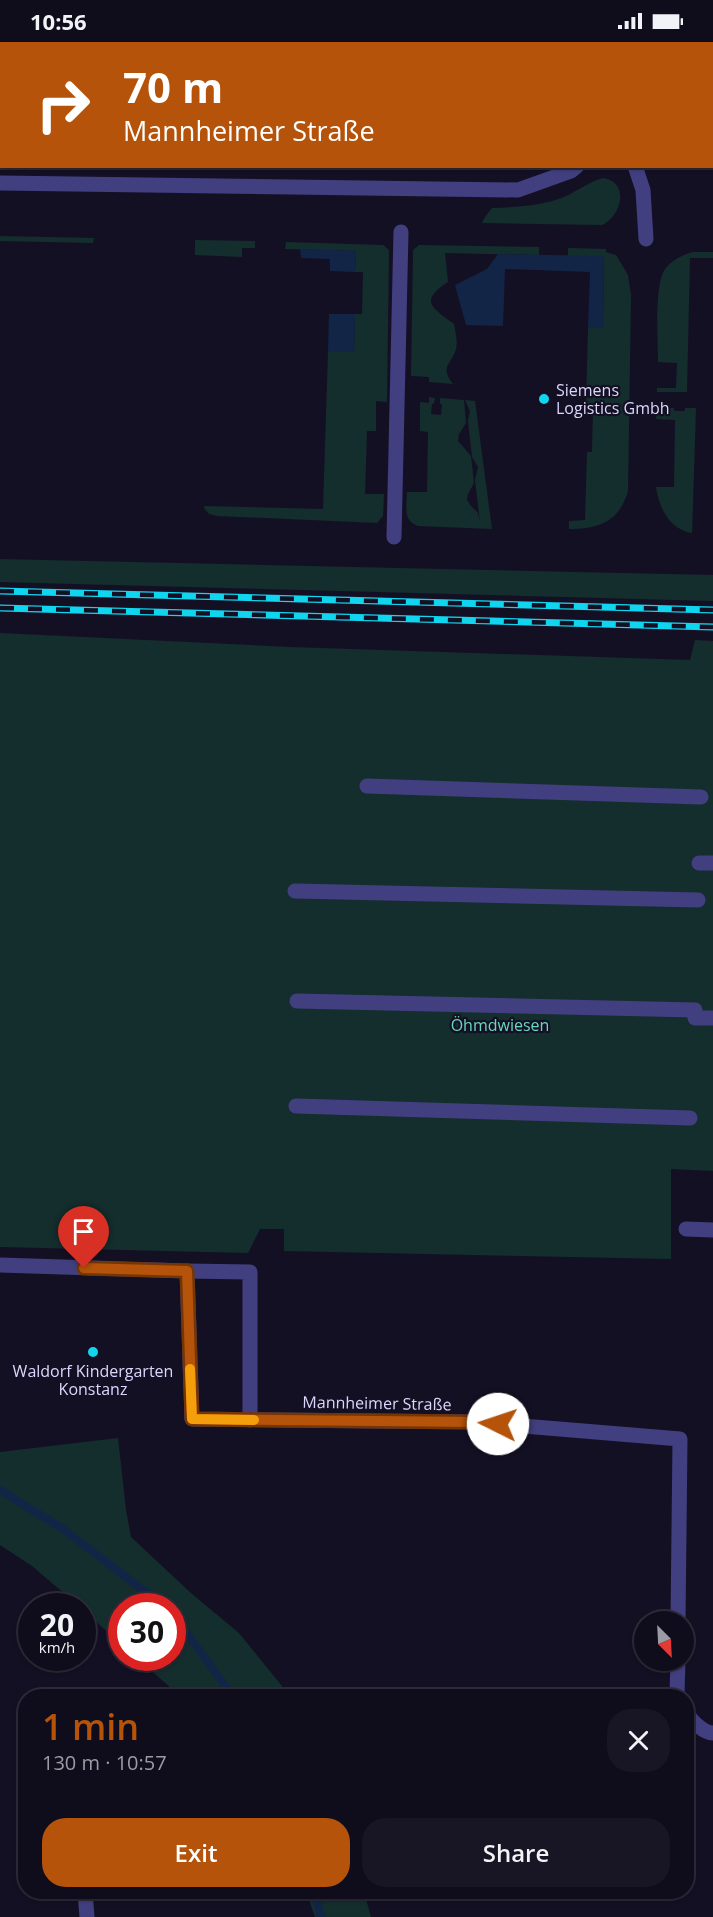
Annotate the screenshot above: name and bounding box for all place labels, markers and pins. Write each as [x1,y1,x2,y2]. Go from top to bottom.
place label: Siemens Logistics Gmbh [556,379,670,419]
marker: Siemens Logistics Gmbh [537,392,551,406]
pin [58,1206,109,1268]
marker: Waldorf Kindergarten Konstanz [86,1345,100,1359]
place label: Waldorf Kindergarten Konstanz [13,1360,173,1400]

